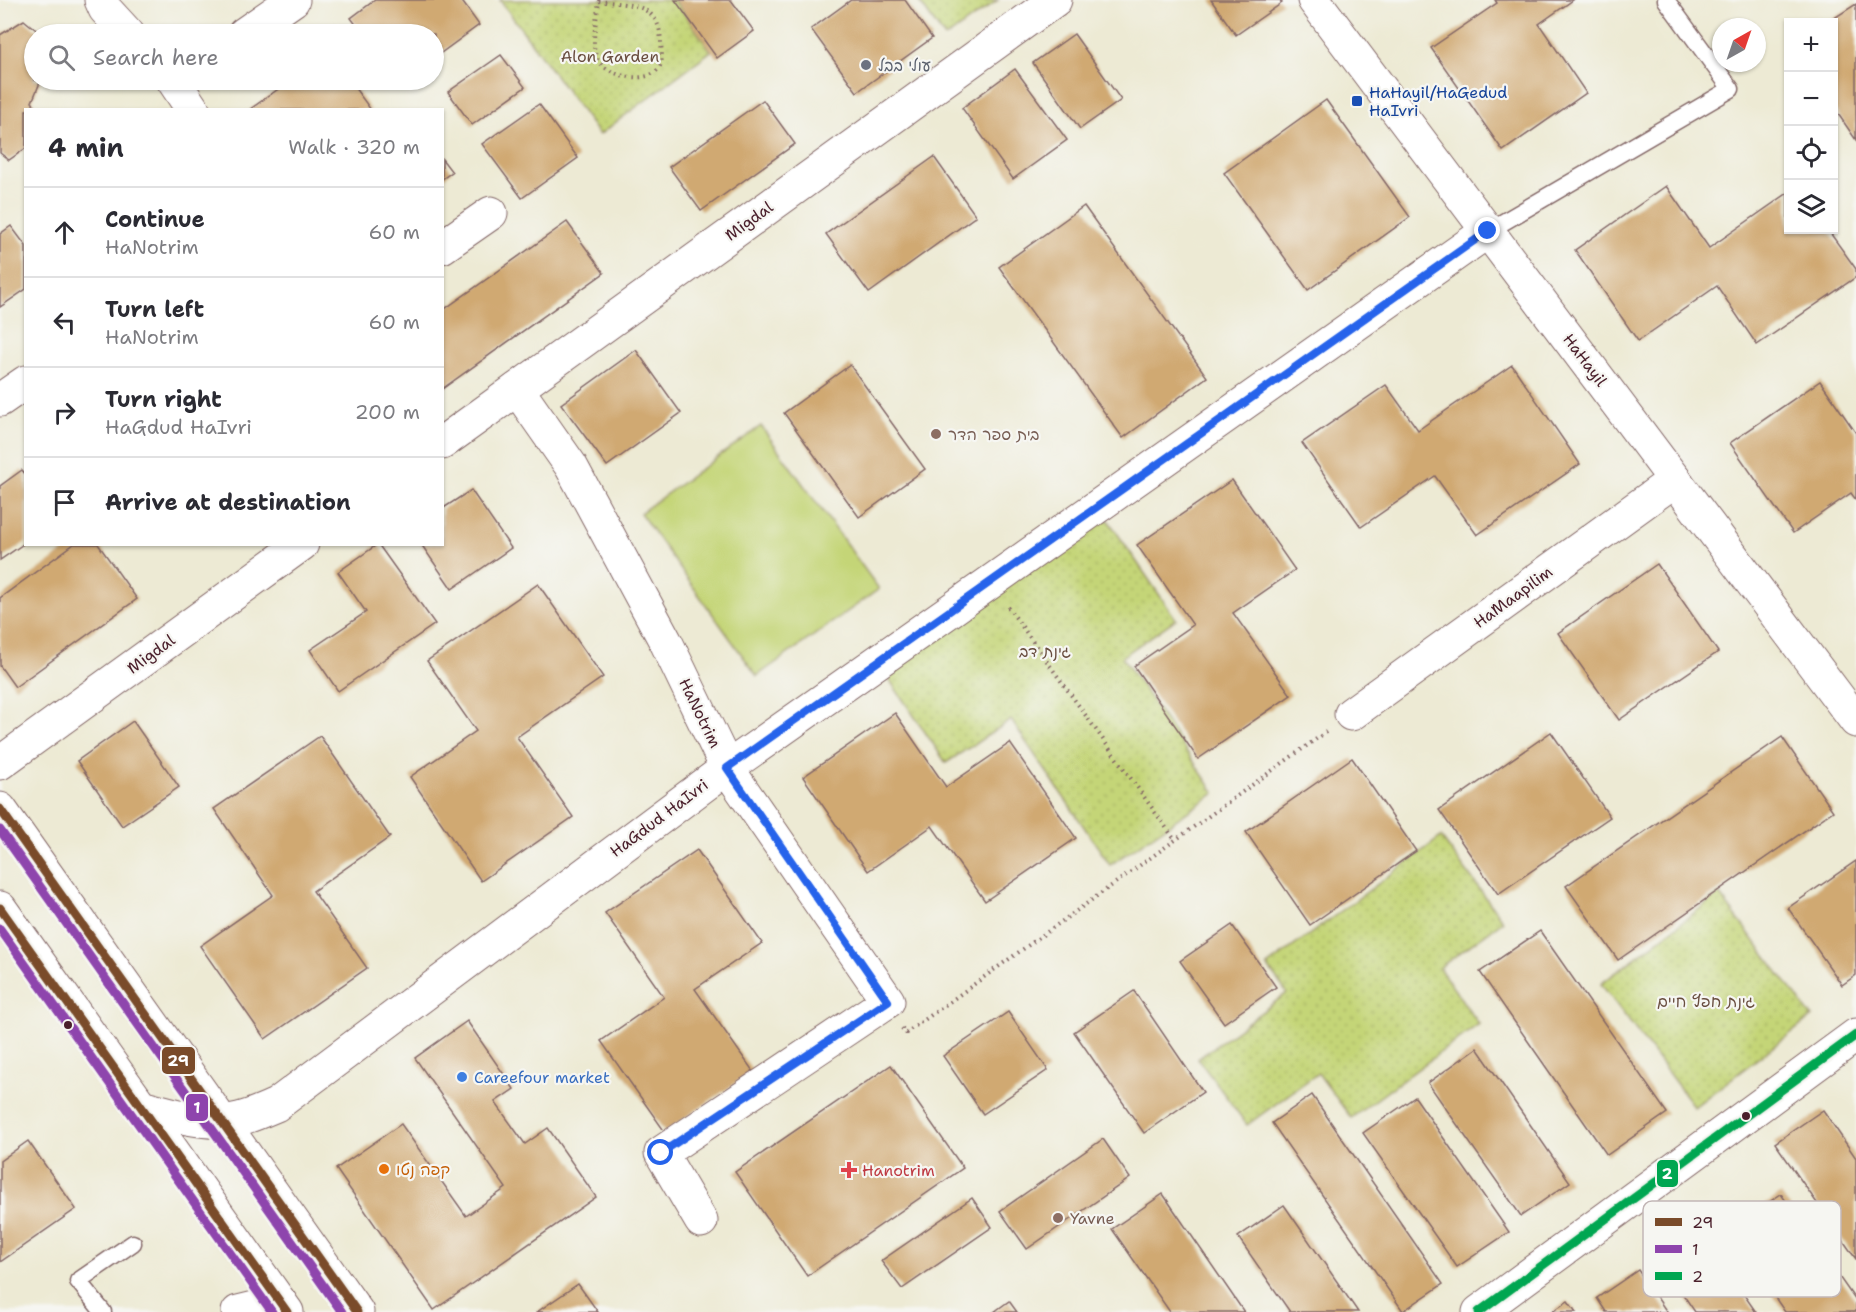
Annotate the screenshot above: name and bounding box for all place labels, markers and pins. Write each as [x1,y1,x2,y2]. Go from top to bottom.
place label: עולי בבל [878,55,931,76]
marker: עולי בבל [859,58,873,72]
place label: HaHayil/HaGedud HaIvri [1369,82,1507,121]
marker: HaHayil/HaGedud HaIvri [1350,94,1364,108]
place label: בית ספר הדר [948,424,1039,445]
marker: בית ספר הדר [929,427,943,441]
unlabelled marker [62,1019,74,1031]
place label: Careefour market [474,1067,610,1088]
marker: Careefour market [455,1070,469,1084]
unlabelled marker [1740,1110,1752,1122]
place label: קפה נטו [396,1159,450,1180]
place label: Hanotrim [862,1160,935,1181]
marker: Hanotrim [840,1161,858,1179]
marker: קפה נטו [377,1162,391,1176]
place label: Yavne [1070,1208,1115,1229]
marker: Yavne [1051,1211,1065,1225]

